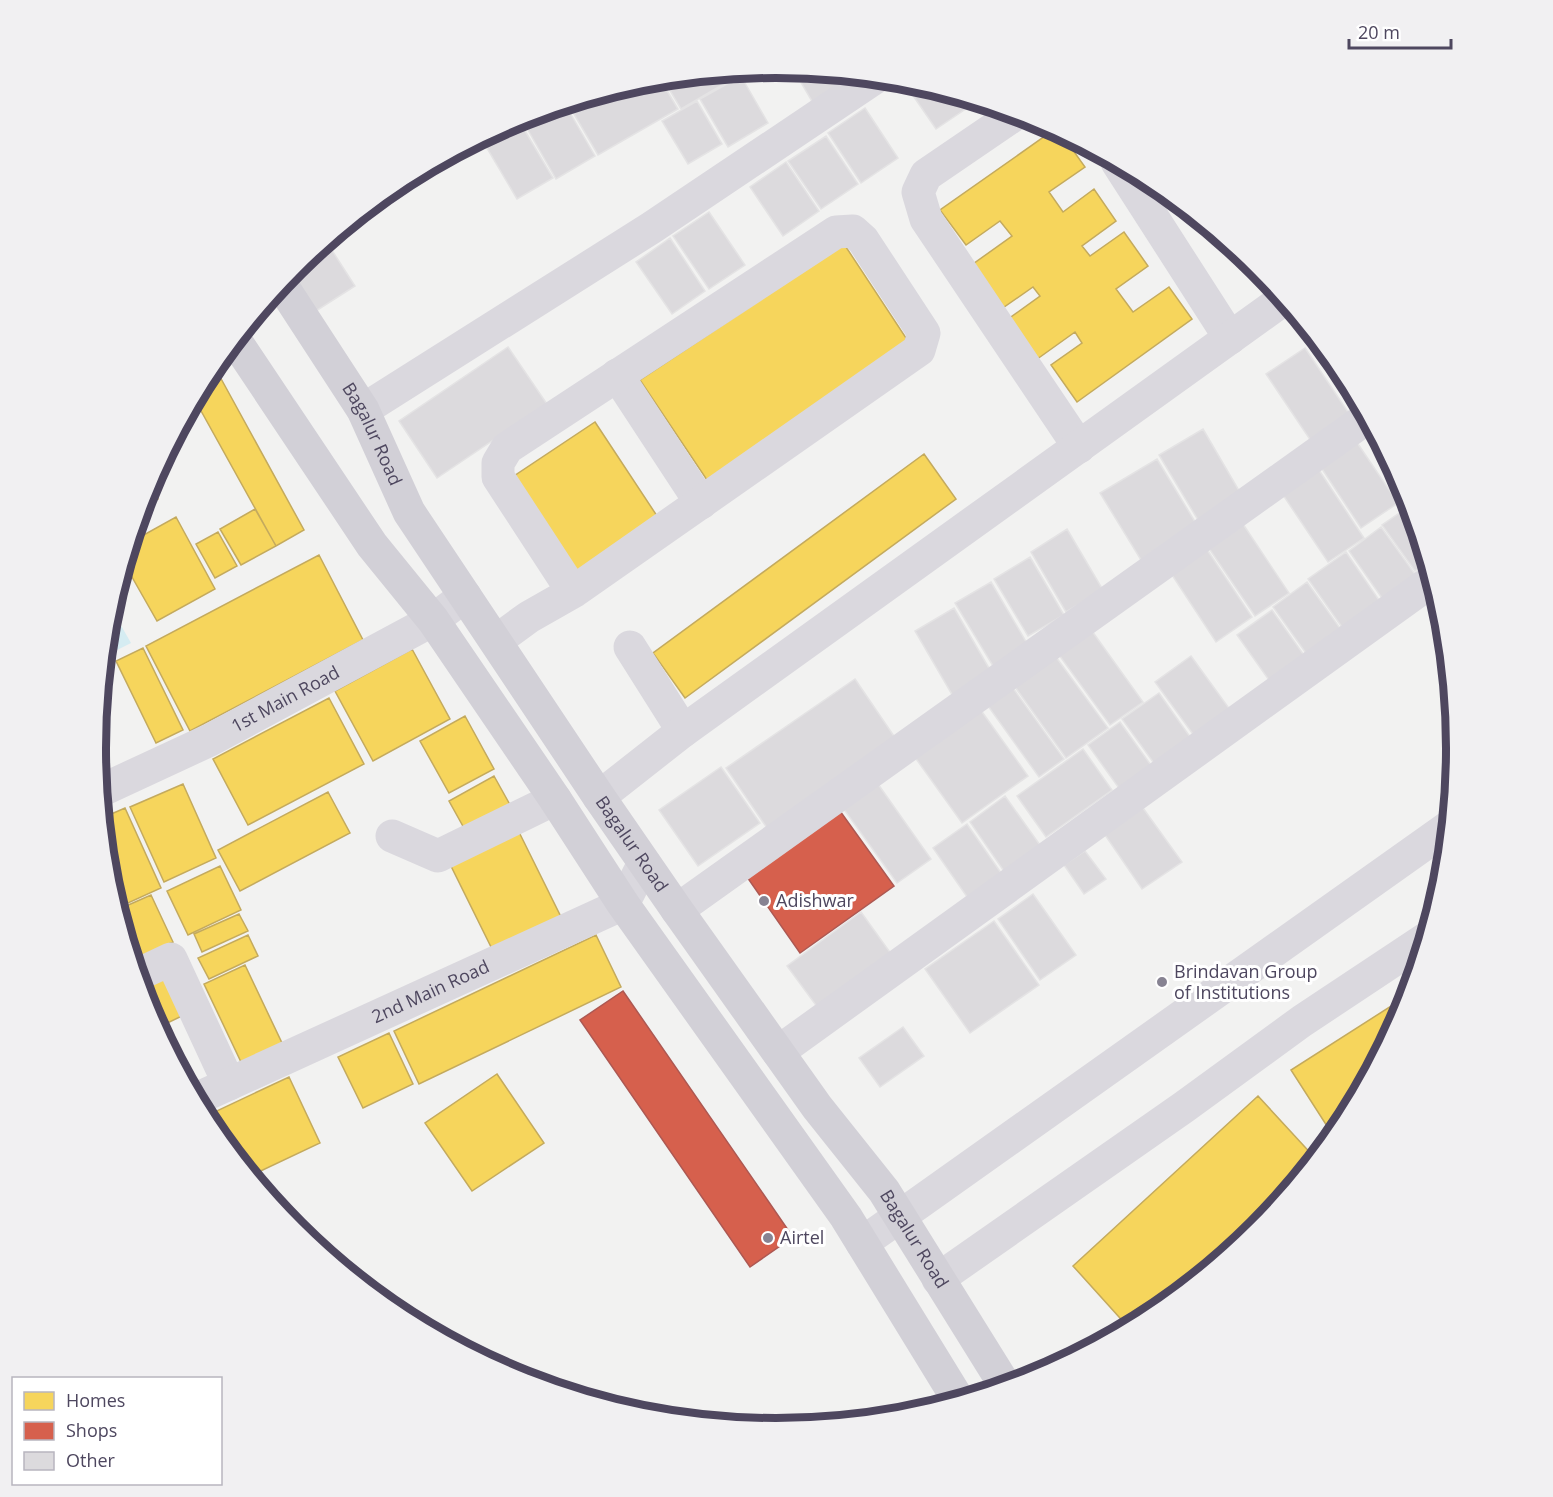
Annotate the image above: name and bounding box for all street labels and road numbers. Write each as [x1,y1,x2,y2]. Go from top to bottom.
street label: Bagalur Road [337,377,408,489]
street label: 1st Main Road [227,660,343,737]
street label: Bagalur Road [591,791,674,896]
street label: 2nd Main Road [368,954,493,1028]
street label: Bagalur Road [875,1185,955,1293]

